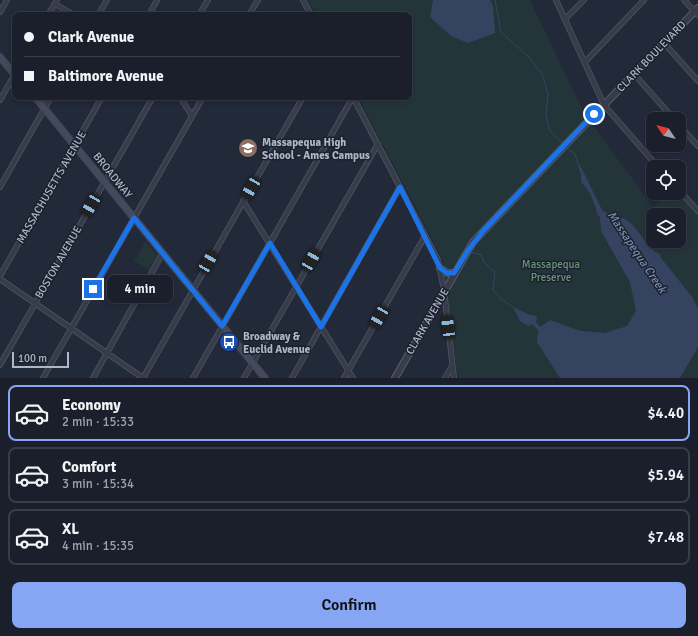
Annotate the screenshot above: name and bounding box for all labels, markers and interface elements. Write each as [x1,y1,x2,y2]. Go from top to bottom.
street label: CLARK BOULEVARD [614,18,689,95]
text: Clark Avenue [48,28,134,46]
text: Baltimore Avenue [48,67,164,85]
route start [585,105,603,123]
north arrow [646,112,686,152]
map controls [646,112,686,248]
street label: MASSACHUSETTS AVENUE [14,129,89,246]
place label: Massapequa High School - Ames Campus [262,136,370,162]
school or university icon: Massapequa High School - Ames Campus [237,137,259,159]
street label: BROADWAY [90,150,135,201]
button: locate [646,160,686,200]
car [240,175,262,201]
car [80,192,102,218]
water label: Massapequa Creek [604,208,670,297]
button: layers [646,208,686,248]
street label: BOSTON AVENUE [32,224,84,301]
car [300,247,322,273]
car [197,249,219,275]
park label: Massapequa Preserve [522,258,581,284]
callout: 4 min [107,275,173,303]
route end [84,280,102,298]
text: 4 min [124,281,156,297]
street label: CLARK AVENUE [403,286,452,357]
car [368,304,390,330]
car [441,314,455,340]
place label: Broadway & Euclid Avenue [243,330,311,356]
bus stop icon: Broadway & Euclid Avenue [218,331,240,353]
scale bar [12,350,69,369]
text: 100 m [18,352,47,365]
icon: car [14,395,50,431]
text: Economy [62,396,121,414]
text: $4.40 [647,404,684,422]
text: 2 min · 15:33 [62,414,134,430]
icon: car [14,457,50,493]
text: Comfort [62,458,116,476]
text: $5.94 [647,466,684,484]
text: 3 min · 15:34 [62,476,134,492]
icon: car [14,519,50,555]
text: XL [62,520,79,538]
text: $7.48 [647,528,684,546]
text: 4 min · 15:35 [62,538,134,554]
button: Confirm [12,582,686,628]

